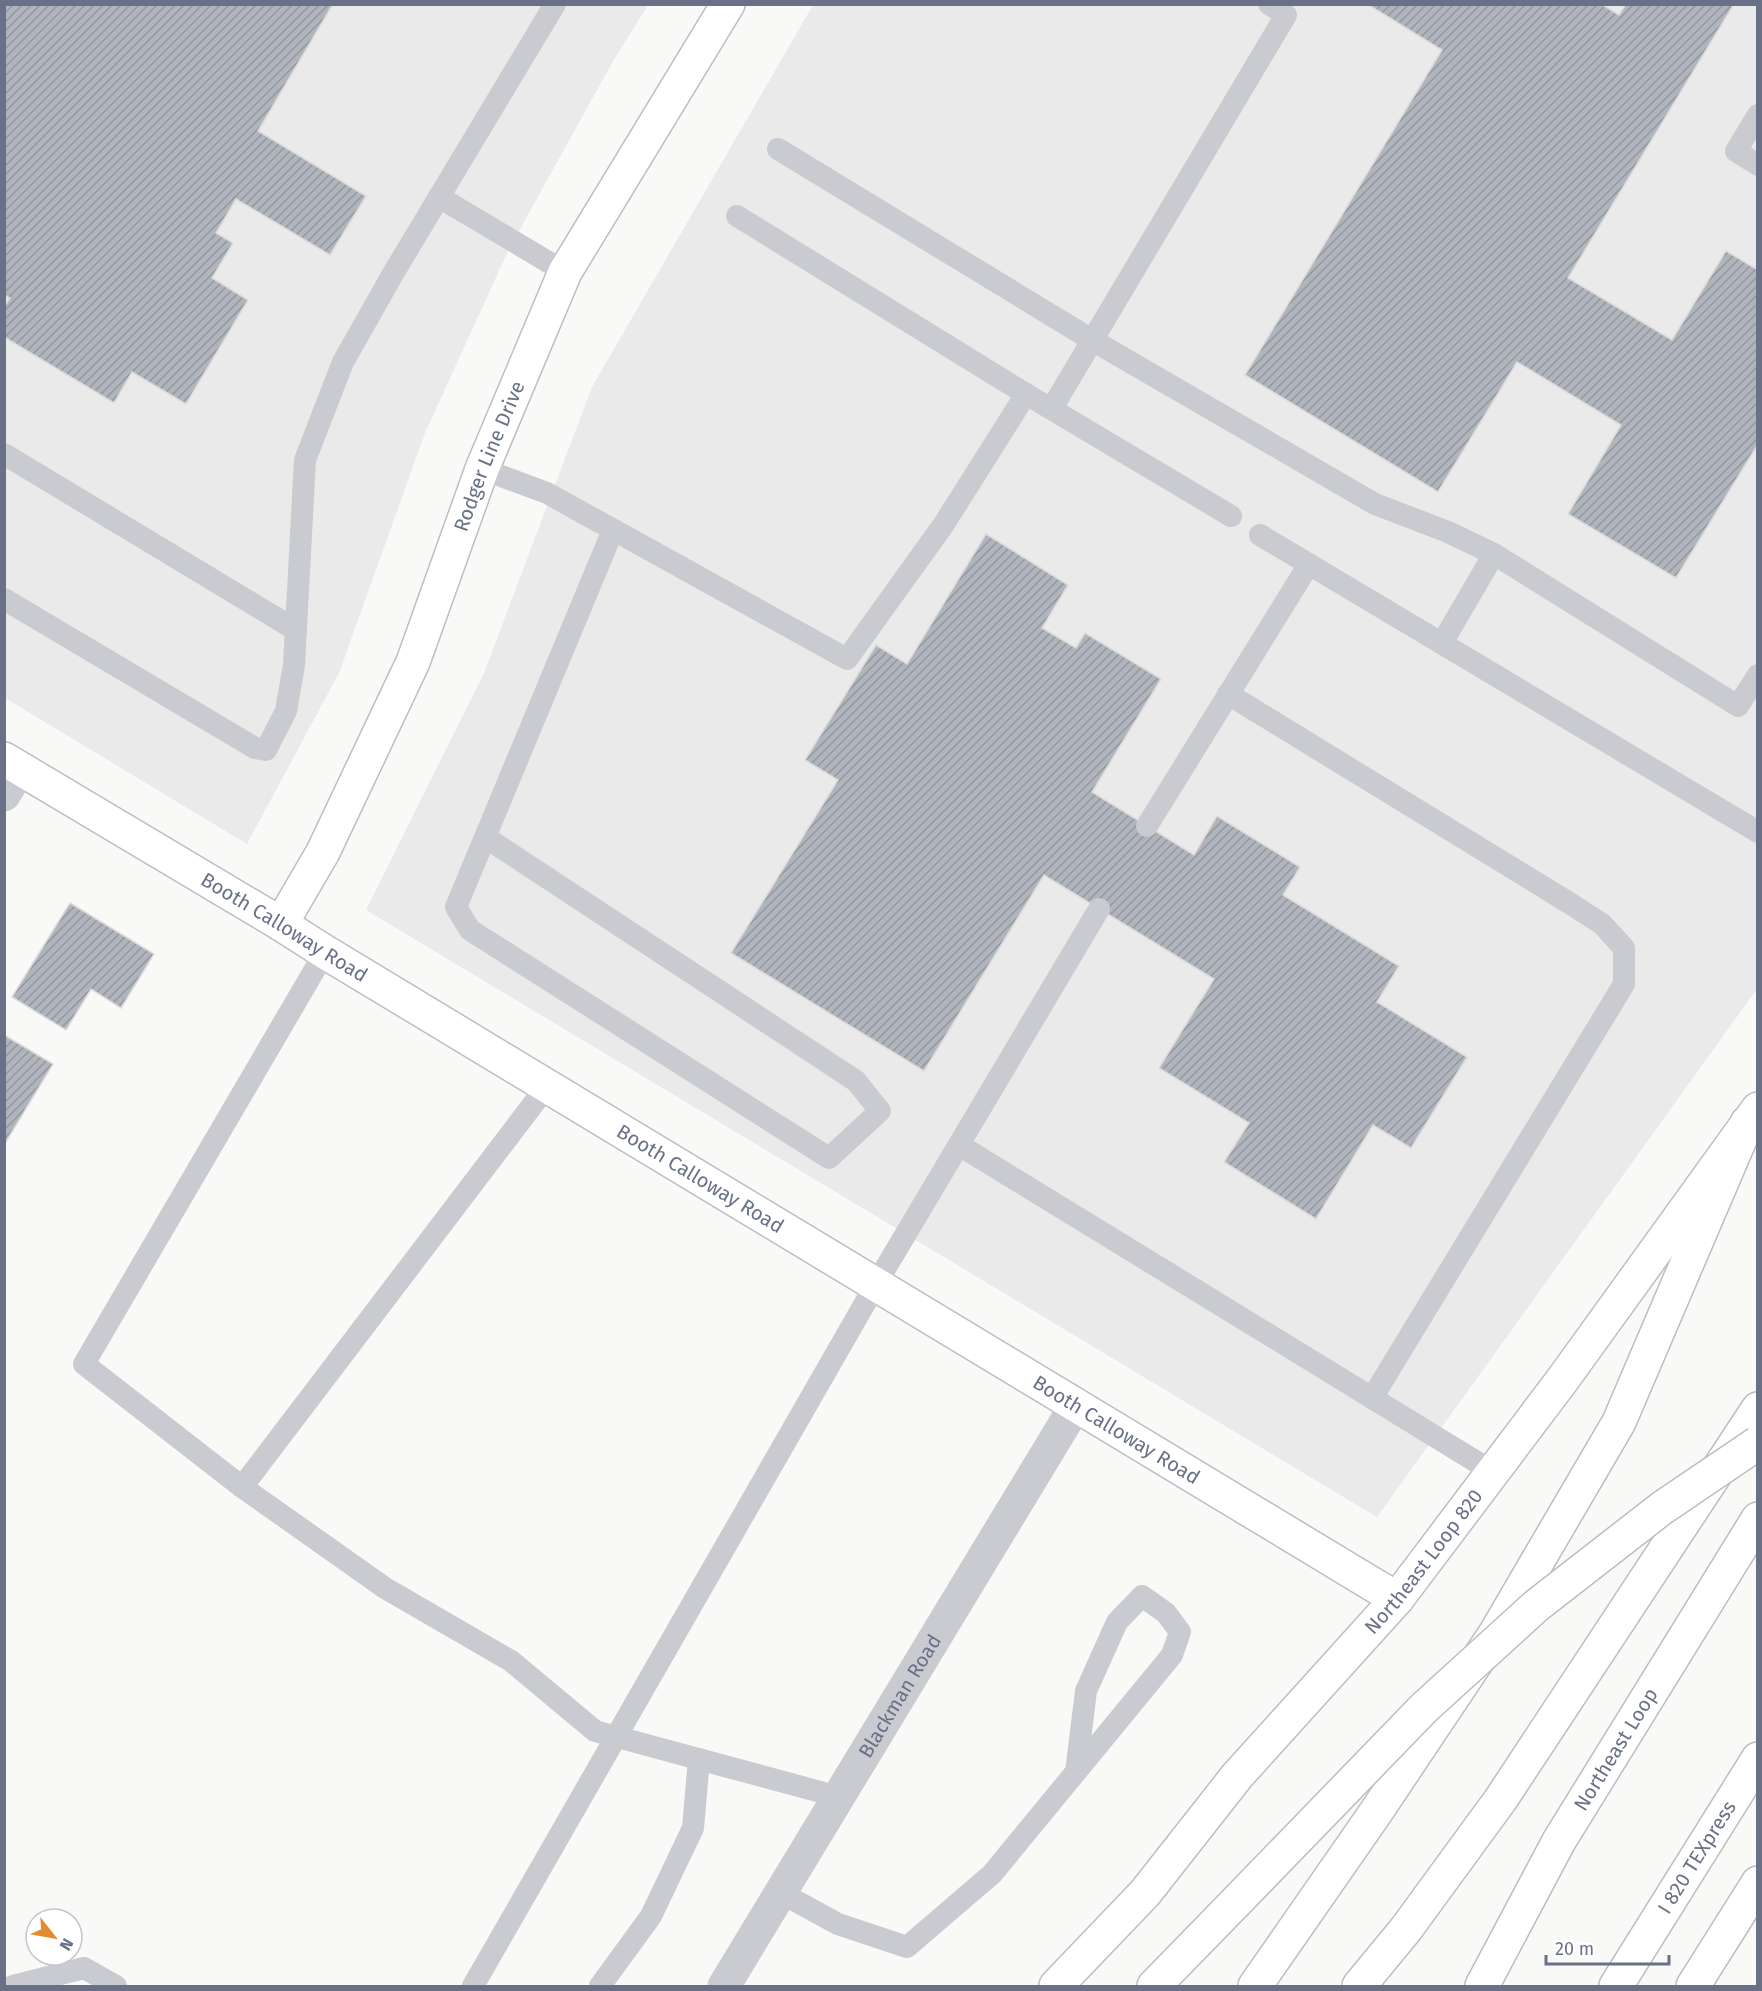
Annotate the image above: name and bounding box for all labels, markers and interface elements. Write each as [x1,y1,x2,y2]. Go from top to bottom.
street label: Rodger Line Drive [449,377,530,535]
street label: Booth Calloway Road [197,867,372,987]
street label: Booth Calloway Road [612,1119,788,1238]
street label: Booth Calloway Road [1029,1370,1204,1489]
street label: Northeast Loop 820 [1359,1484,1488,1639]
street label: Blackman Road [853,1630,946,1762]
street label: Northeast Loop [1569,1683,1663,1815]
street label: I 820 TEXpress [1652,1796,1741,1918]
north arrow [24,1907,84,1967]
scale bar [1546,1928,1669,1966]
text: N [56,1935,77,1954]
text: 20 m [1555,1938,1594,1960]

